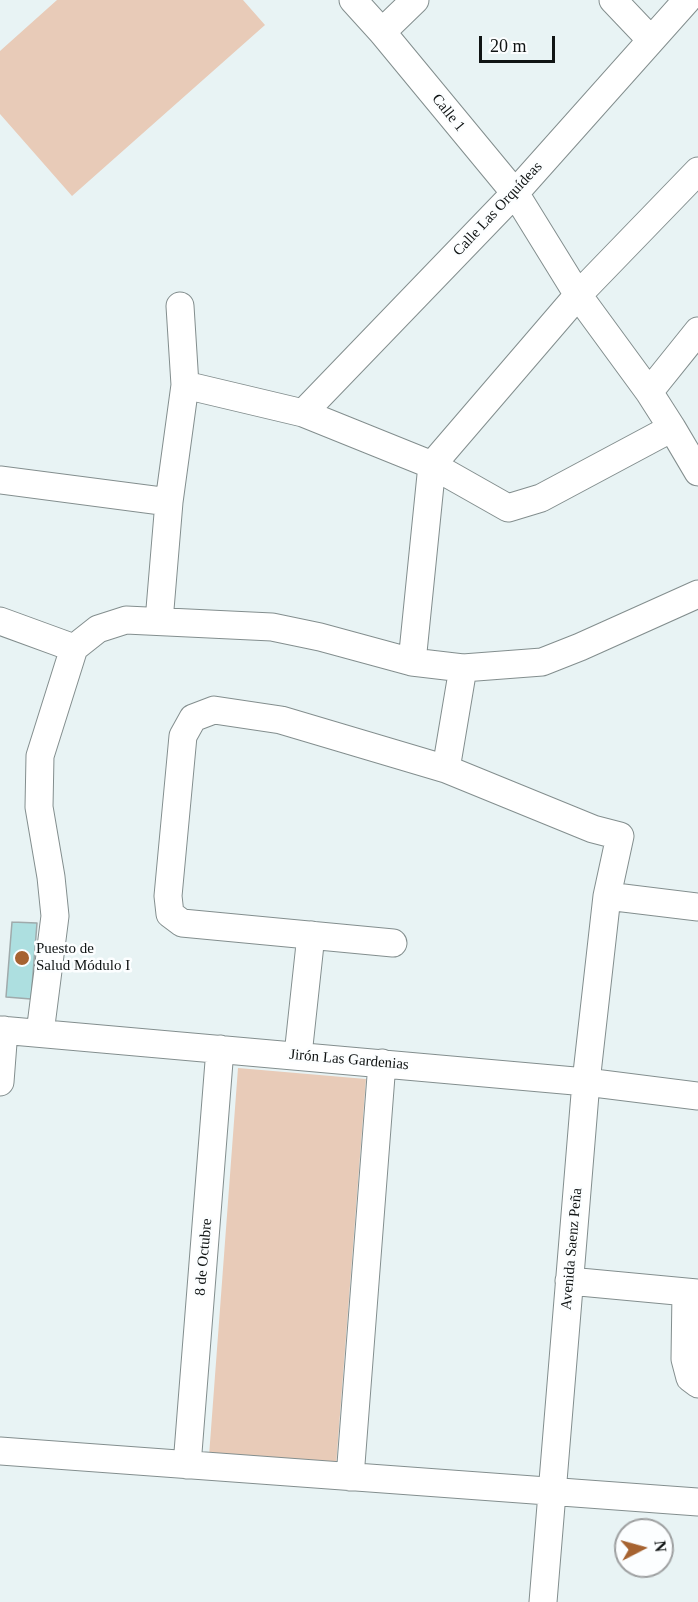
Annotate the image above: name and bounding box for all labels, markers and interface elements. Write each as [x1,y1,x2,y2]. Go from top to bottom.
scale bar [482,24,558,62]
text: 20 m [490,36,527,56]
street label: Calle 1 [428,91,468,135]
street label: Calle Las Orquídeas [450,158,546,260]
place label: Puesto de Salud Módulo I [36,940,130,975]
marker: Puesto de Salud Módulo I [13,949,31,967]
street label: Jirón Las Gardenias [288,1046,410,1074]
street label: Avenida Saenz Peña [558,1187,586,1311]
street label: 8 de Octubre [192,1218,216,1296]
north arrow [614,1518,674,1578]
text: N [651,1540,669,1553]

